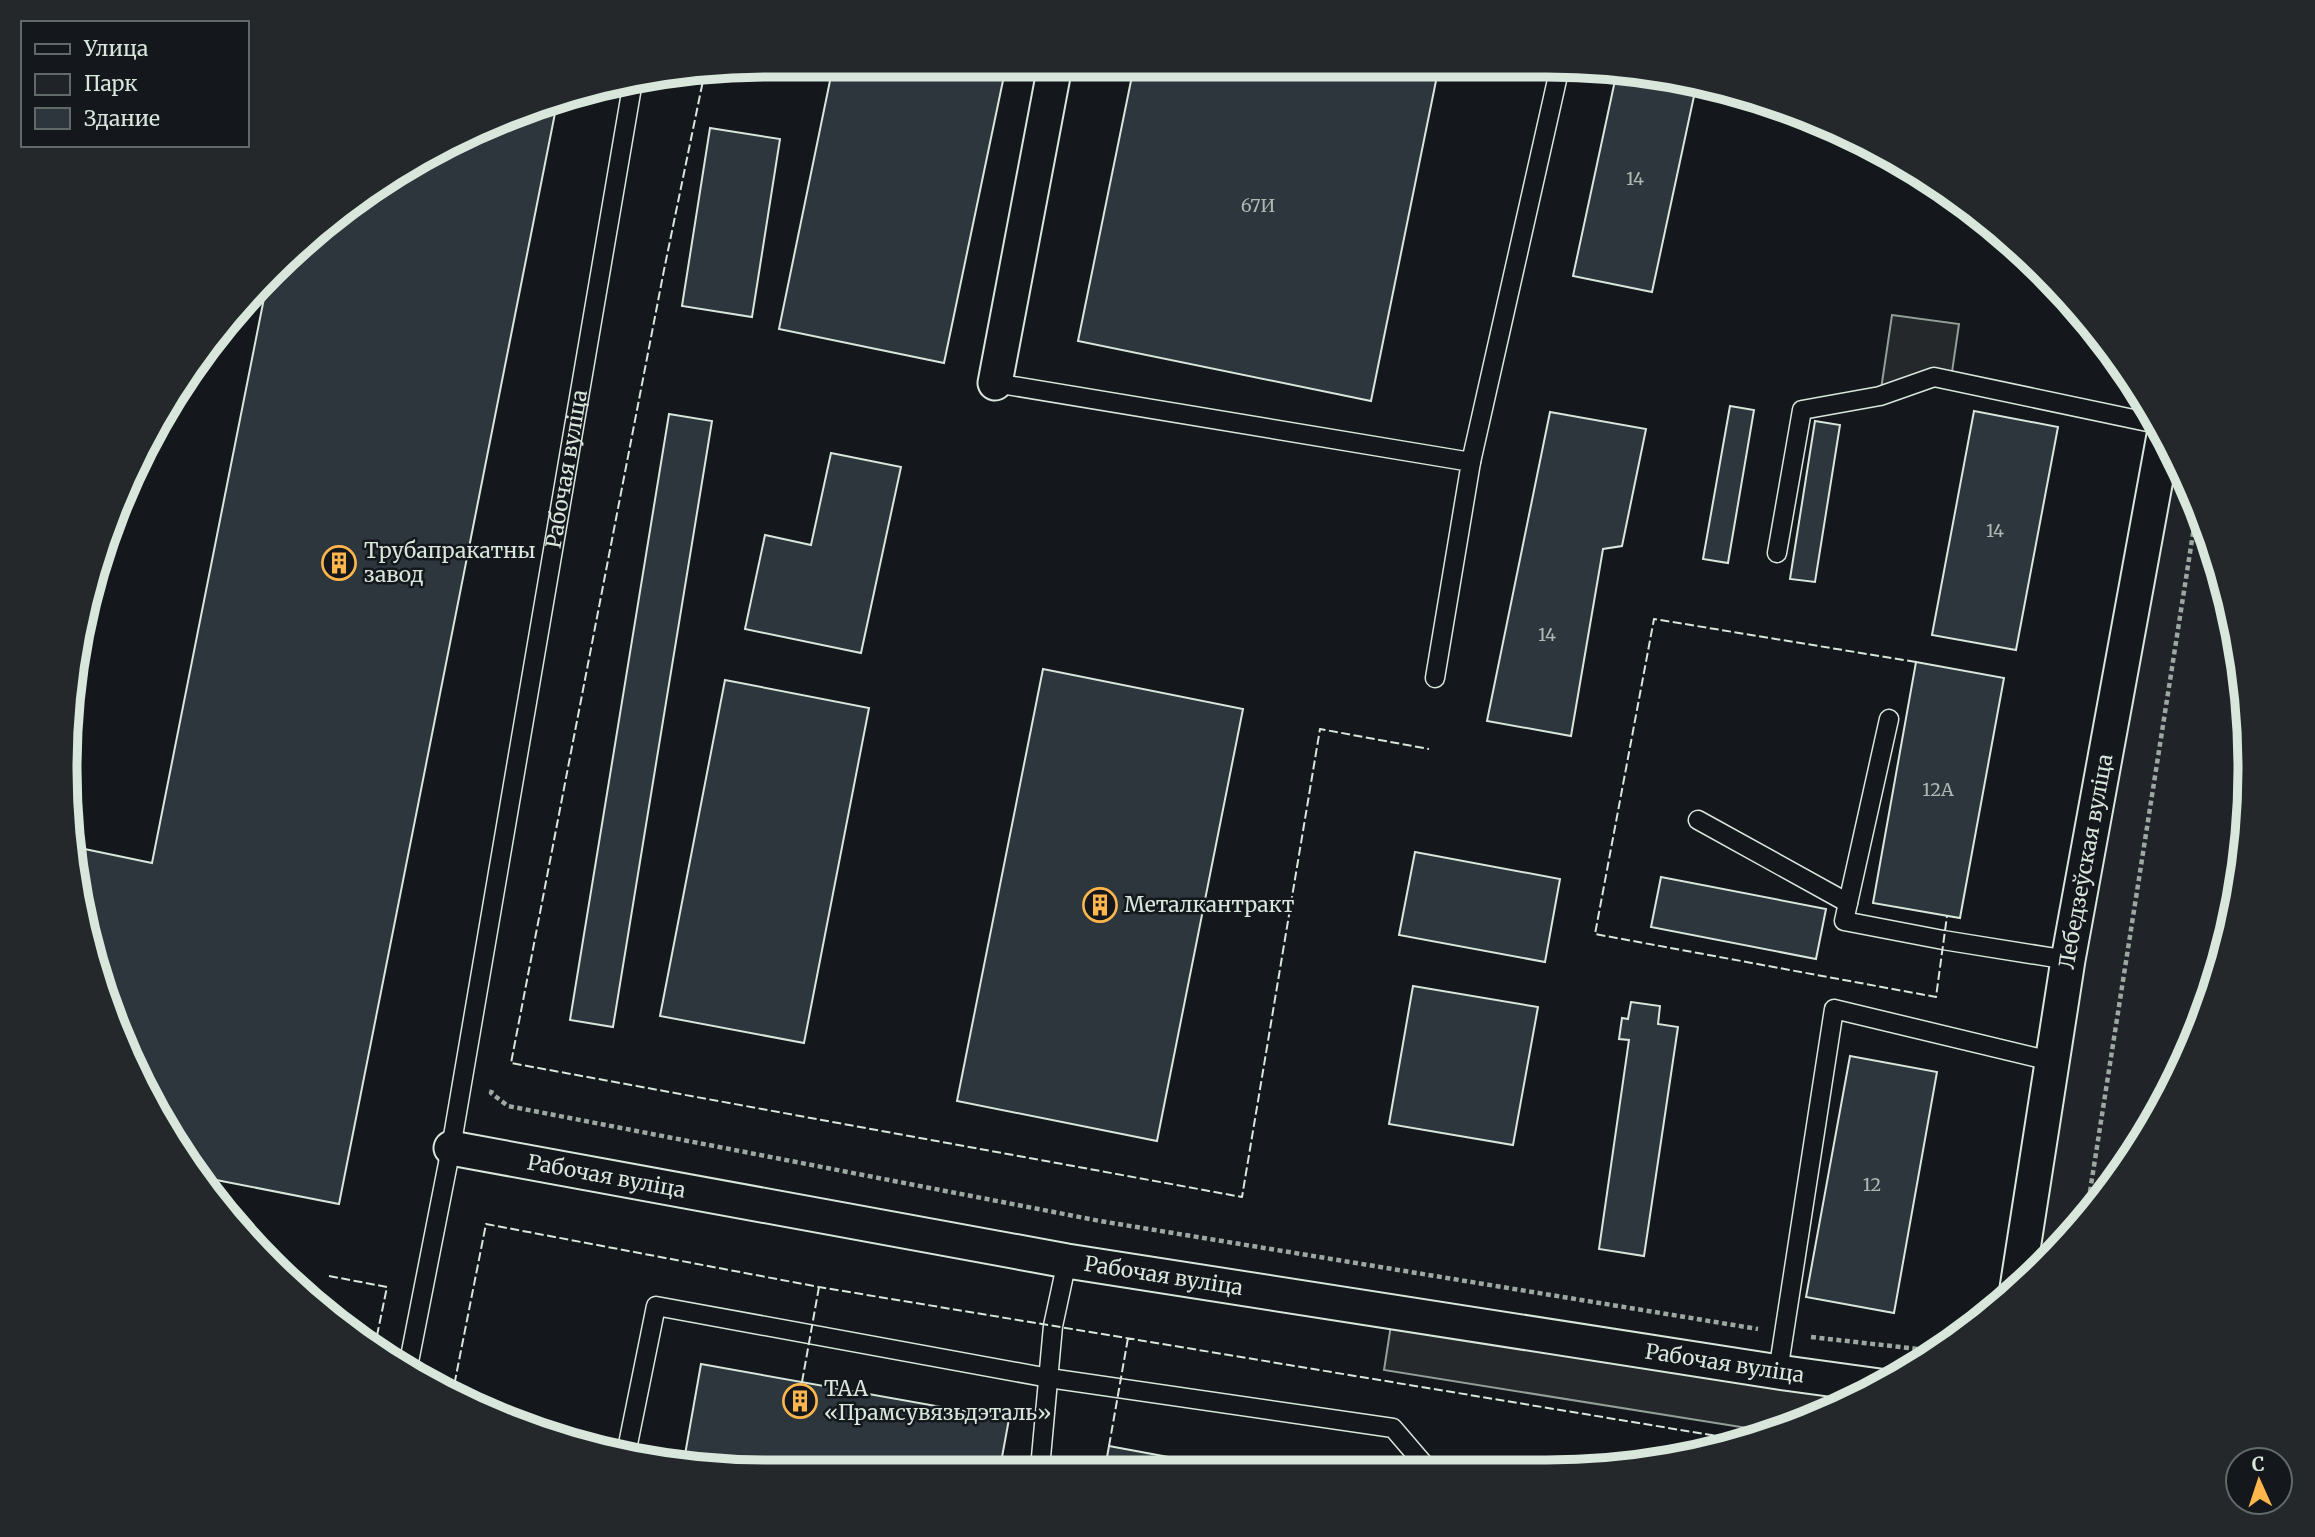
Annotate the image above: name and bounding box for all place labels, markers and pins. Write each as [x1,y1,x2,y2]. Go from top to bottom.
place label: Трубапракатны завод [364,537,536,588]
building icon: Трубапракатны завод [320,544,358,582]
building icon: Металкантракт [1081,886,1119,924]
place label: Металкантракт [1124,891,1295,918]
place label: ТАА «Прамсувязьдэталь» [824,1375,1051,1426]
building icon: ТАА «Прамсувязьдэталь» [781,1382,819,1420]

